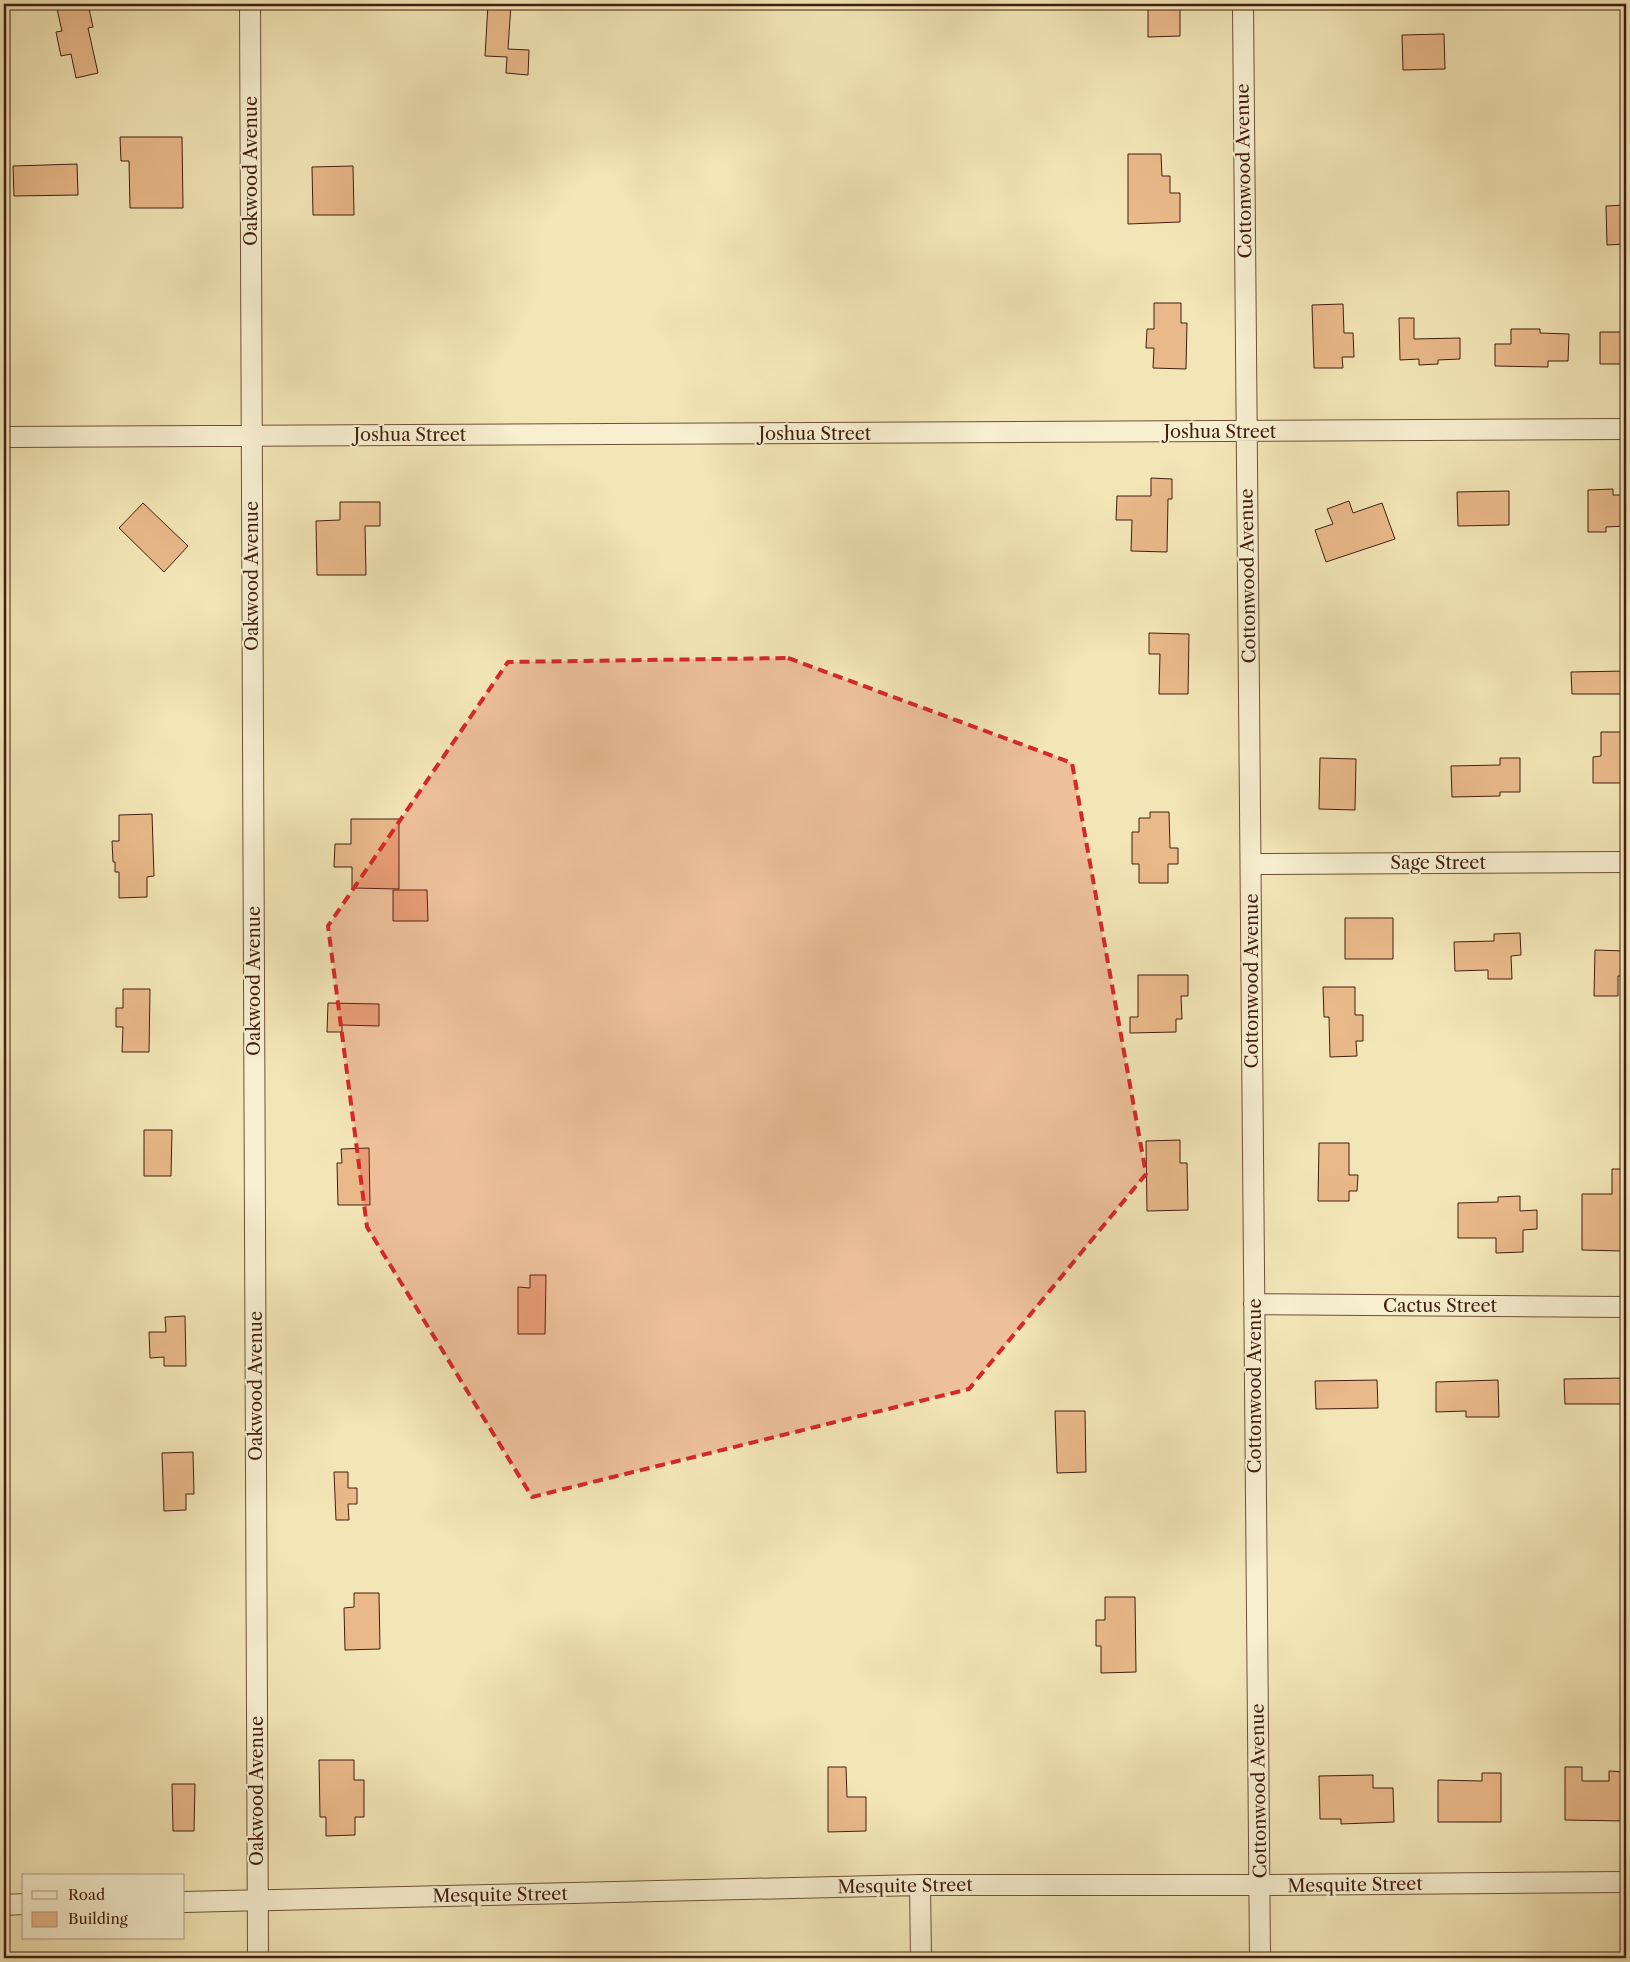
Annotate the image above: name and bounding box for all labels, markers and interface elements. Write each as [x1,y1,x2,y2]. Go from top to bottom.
street label: Cottonwood Avenue [1231,83,1257,259]
street label: Oakwood Avenue [240,96,262,246]
street label: Joshua Street [1161,421,1277,443]
street label: Joshua Street [756,423,872,445]
street label: Joshua Street [351,424,467,446]
street label: Cottonwood Avenue [1235,488,1261,664]
street label: Oakwood Avenue [241,501,263,651]
street label: Sage Street [1390,852,1486,874]
street label: Cottonwood Avenue [1241,894,1263,1068]
street label: Oakwood Avenue [243,906,265,1056]
street label: Cactus Street [1383,1295,1498,1317]
street label: Cottonwood Avenue [1244,1299,1266,1473]
street label: Oakwood Avenue [245,1311,267,1461]
street label: Cottonwood Avenue [1246,1703,1272,1879]
street label: Oakwood Avenue [246,1716,268,1866]
street label: Mesquite Street [1287,1873,1424,1897]
legend [22,1874,185,1940]
street label: Mesquite Street [837,1874,974,1898]
street label: Mesquite Street [432,1883,569,1907]
text: Road [68,1885,105,1904]
text: Building [68,1909,128,1928]

